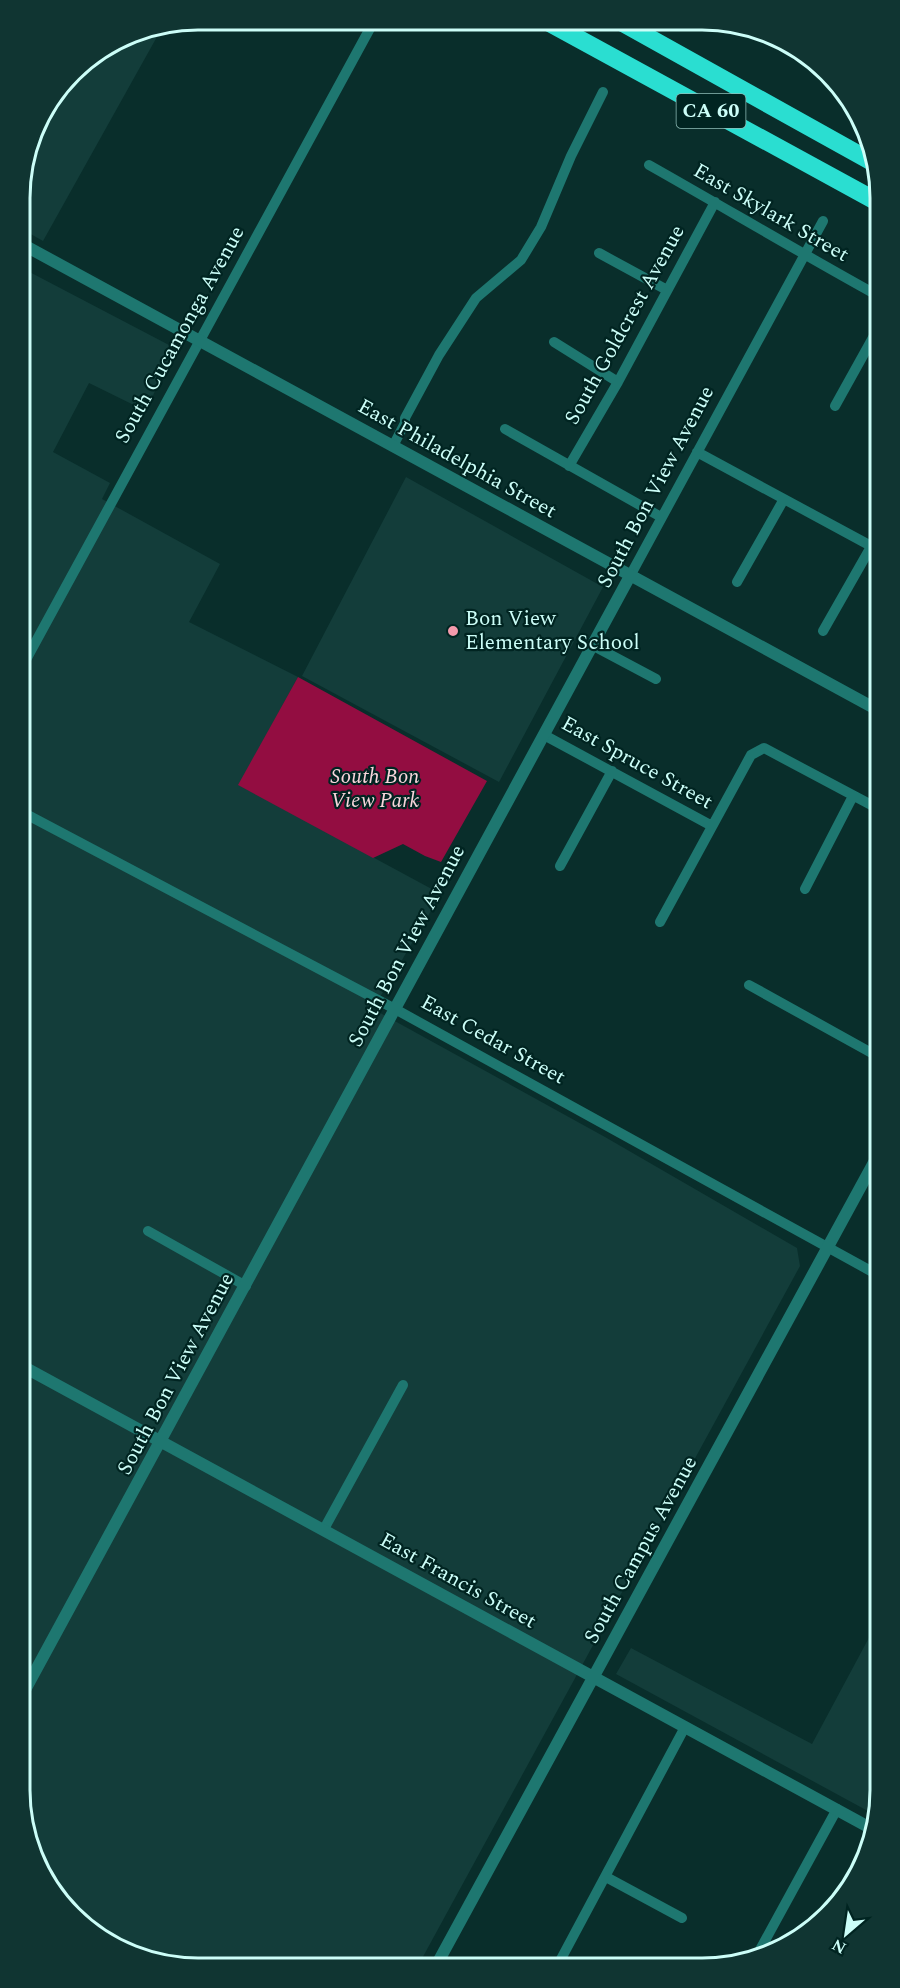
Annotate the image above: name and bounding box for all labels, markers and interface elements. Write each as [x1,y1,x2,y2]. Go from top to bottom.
road number: CA 60 [676,94,746,128]
street label: East Skylark Street [687,155,855,271]
street label: South Goldcrest Avenue [557,219,693,431]
street label: South Cucamonga Avenue [107,220,253,450]
street label: South Bon View Avenue [589,380,723,594]
street label: East Philadelphia Street [352,391,562,527]
place label: Bon View Elementary School [465,603,640,659]
marker: Bon View Elementary School [446,624,460,638]
street label: East Spruce Street [555,708,719,818]
park label: South Bon View Park [331,761,419,817]
street label: South Bon View Avenue [340,839,474,1053]
street label: East Cedar Street [415,987,571,1093]
street label: South Bon View Avenue [109,1267,243,1481]
street label: South Campus Avenue [576,1450,706,1650]
street label: East Francis Street [374,1525,542,1637]
north arrow [816,1904,876,1964]
text: N [828,1933,851,1960]

